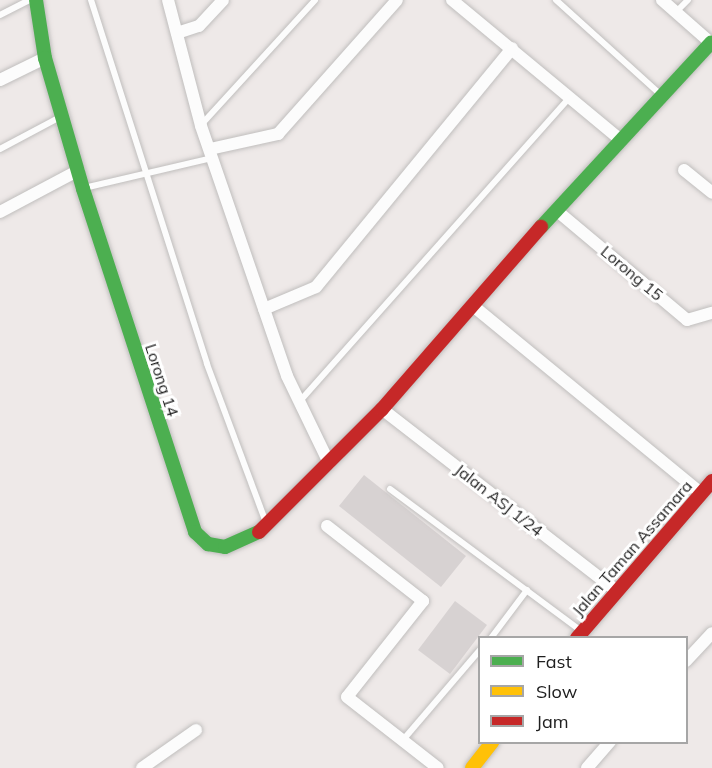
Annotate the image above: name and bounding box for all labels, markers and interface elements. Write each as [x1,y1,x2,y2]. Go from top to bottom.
street label: Lorong 15 [597,242,667,304]
street label: Lorong 14 [141,341,183,419]
street label: Jalan ASJ 1/24 [451,460,547,540]
street label: Jalan Taman Assamara [568,476,696,620]
legend [478,636,688,744]
text: Fast [536,650,572,673]
text: Slow [536,680,577,703]
text: Jam [536,710,569,733]

